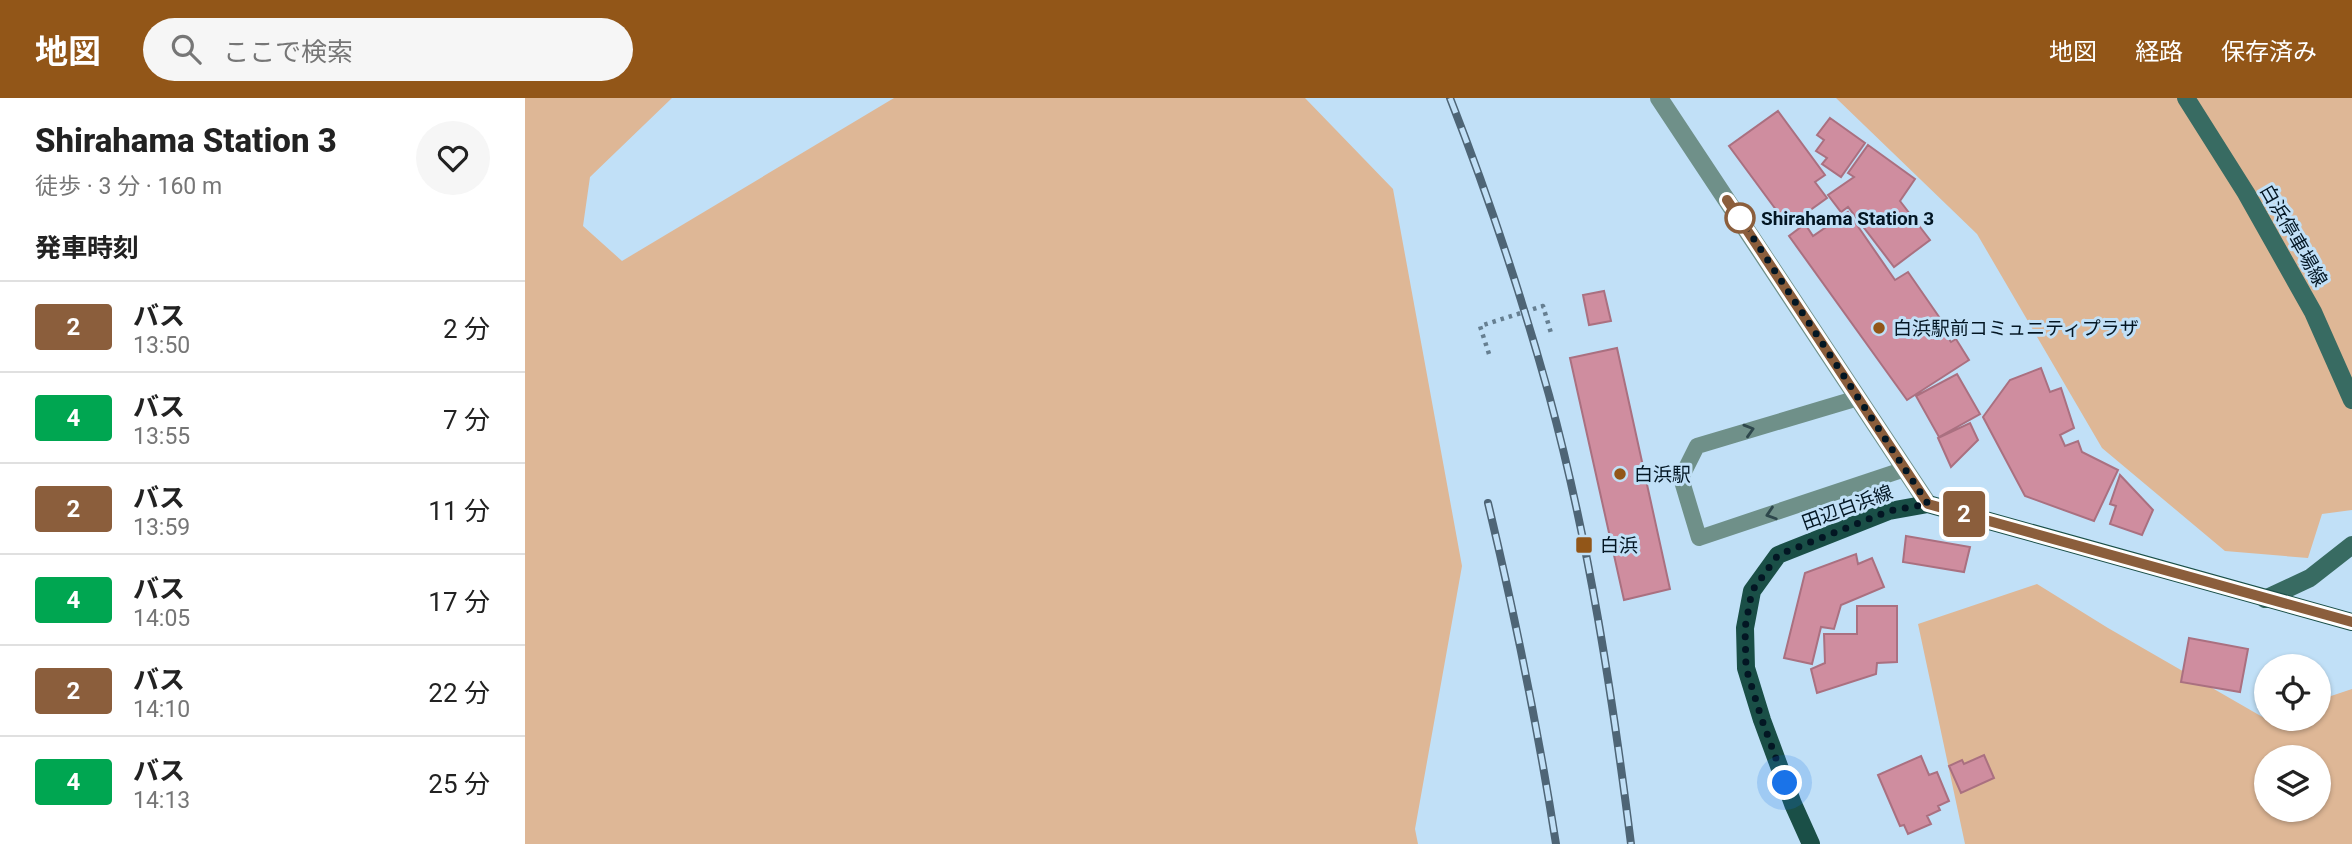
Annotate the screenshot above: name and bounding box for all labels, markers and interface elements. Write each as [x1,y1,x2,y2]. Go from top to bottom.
search box [143,18,633,81]
icon: search [167,30,205,68]
text: 地図 [35,32,101,71]
text: ここで検索 [223,37,353,67]
text: 地図 [2049,38,2097,66]
text: 経路 [2135,38,2183,66]
text: 保存済み [2221,38,2317,66]
text: Shirahama Station 3 [35,121,337,160]
button: heart [416,121,490,195]
text: 徒歩 · 3 分 · 160 m [35,173,222,200]
street label: 白浜停車場線 [2255,180,2332,290]
marker: Shirahama Station 3 [1725,203,1755,233]
place label: Shirahama Station 3 [1761,207,1934,230]
text: 発車時刻 [35,233,139,263]
text: バス [133,301,185,331]
text: 2 [67,313,80,341]
text: 2 分 [443,314,490,344]
place label: 白浜駅前コミュニティプラザ [1893,317,2139,340]
marker: 白浜駅前コミュニティプラザ [1871,320,1887,336]
text: 13:50 [133,332,190,359]
text: バス [133,392,185,422]
text: 4 [67,404,80,432]
text: 7 分 [443,405,490,435]
text: 13:55 [133,423,190,450]
one-way arrow [1743,424,1755,439]
place label: 白浜駅 [1634,463,1691,486]
marker: 白浜駅 [1612,466,1628,482]
street label: 田辺白浜線 [1799,480,1896,535]
text: バス [133,483,185,513]
line badge: 2 [1941,491,1987,537]
text: 2 [67,495,80,523]
text: 11 分 [428,496,490,526]
text: 2 [1957,500,1971,528]
one-way arrow [1765,506,1777,520]
text: 13:59 [133,514,190,541]
place label: 白浜 [1600,534,1638,557]
marker: 白浜 [1574,535,1594,555]
text: バス [133,574,185,604]
text: 4 [67,586,80,614]
text: 17 分 [428,587,490,617]
text: 14:05 [133,605,190,632]
map controls [2254,654,2331,822]
button: locate [2254,654,2331,731]
text: バス [133,665,185,695]
text: 2 [67,677,80,705]
text: 22 分 [428,678,490,708]
text: 14:10 [133,696,190,723]
button: layers [2254,745,2331,822]
text: バス [133,756,185,786]
your location [1767,765,1802,800]
text: 4 [67,768,80,796]
text: 25 分 [428,769,490,799]
text: 14:13 [133,787,190,814]

